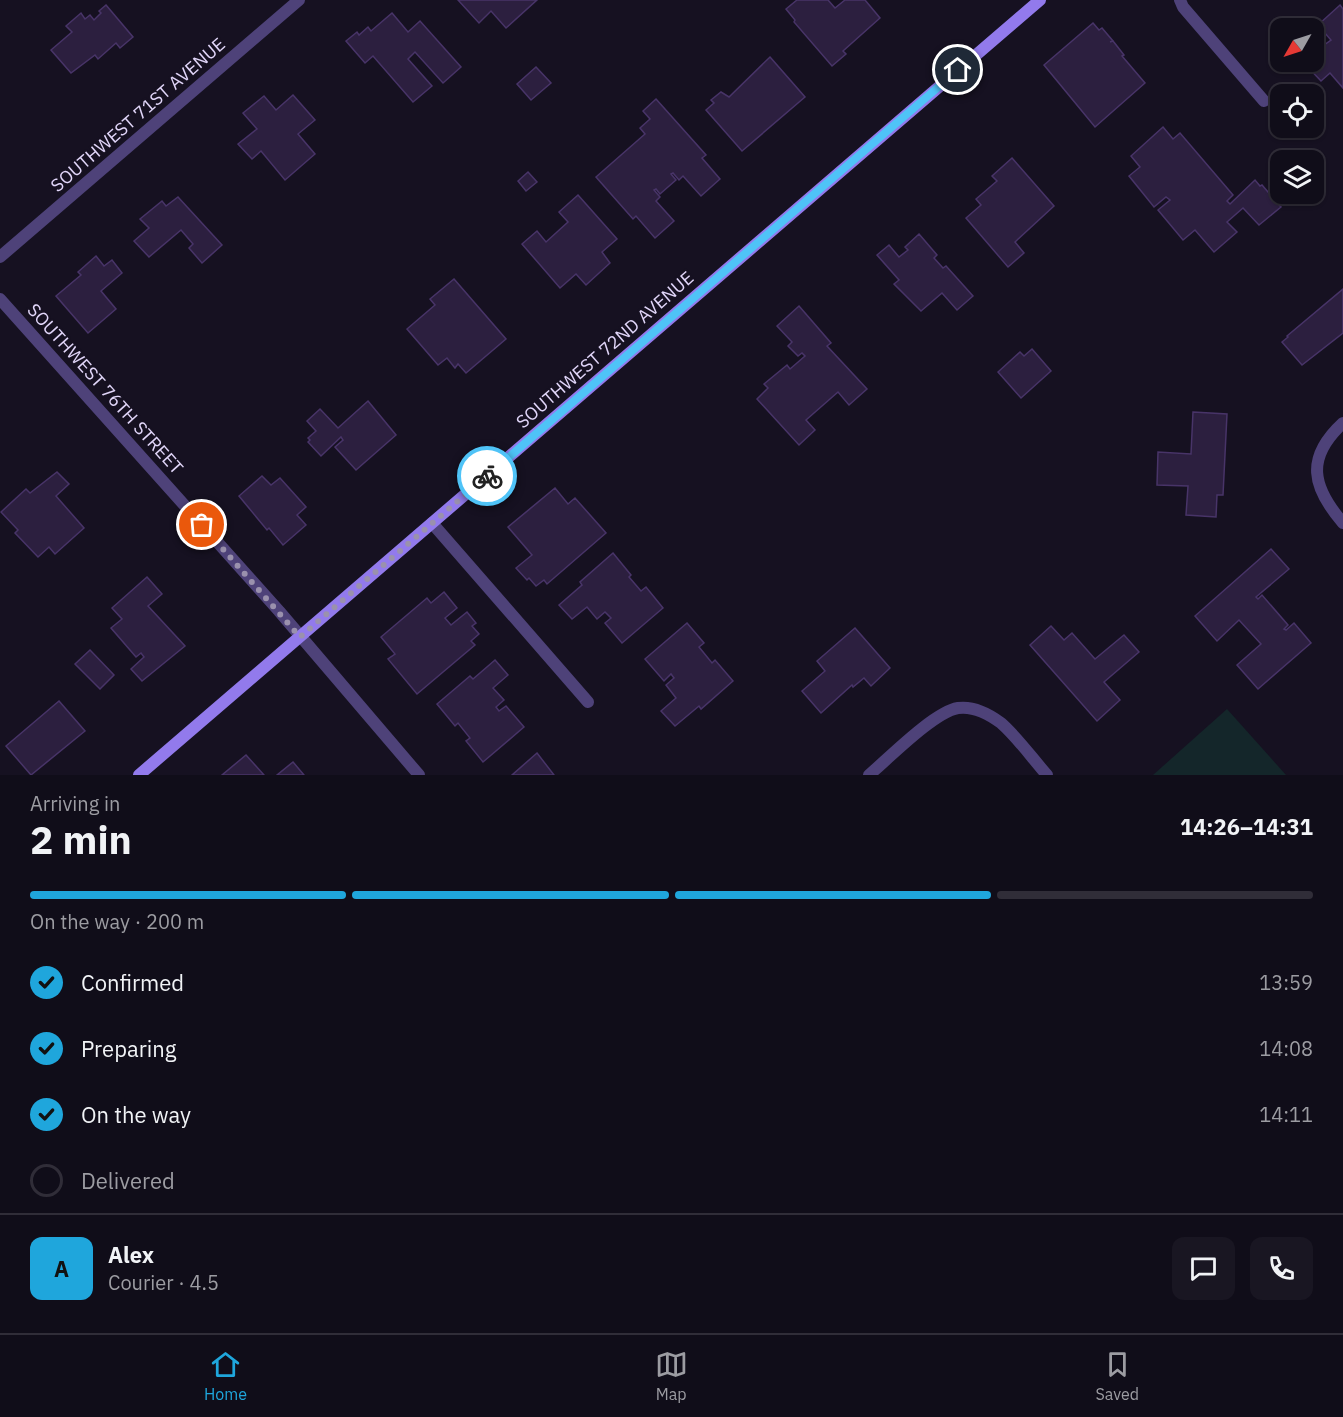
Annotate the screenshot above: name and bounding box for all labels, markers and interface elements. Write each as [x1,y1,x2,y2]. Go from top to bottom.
north arrow [1270,18,1324,72]
map controls [1270,18,1324,204]
street label: SOUTHWEST 71ST AVENUE [46,33,230,197]
pin [932,44,983,95]
icon: home [941,53,974,86]
button: locate [1270,84,1324,138]
button: layers [1270,150,1324,204]
street label: SOUTHWEST 72ND AVENUE [511,266,698,433]
street label: SOUTHWEST 76TH STREET [23,299,188,479]
courier [457,446,517,506]
icon: bike [471,460,504,493]
pin [176,499,227,550]
icon: bag [185,508,218,541]
text: Arriving in [30,790,120,817]
text: 14:26–14:31 [1180,812,1313,841]
text: 2 min [30,814,132,865]
text: On the way · 200 m [30,908,204,935]
icon: check [30,966,63,999]
text: Confirmed [81,968,184,997]
text: 13:59 [1259,969,1313,996]
icon: check [30,1032,63,1065]
text: Preparing [81,1034,176,1063]
text: 14:08 [1259,1035,1313,1062]
icon: check [30,1098,63,1131]
text: On the way [81,1100,191,1129]
text: 14:11 [1259,1101,1313,1128]
text: Delivered [81,1166,175,1195]
button: chat [1172,1237,1235,1300]
button: phone [1250,1237,1313,1300]
text: Alex [108,1240,154,1269]
text: A [54,1254,69,1283]
text: Courier · 4.5 [108,1269,219,1296]
tab: Home [204,1348,247,1404]
tab: Map [655,1348,688,1404]
tab: Saved [1096,1348,1139,1404]

